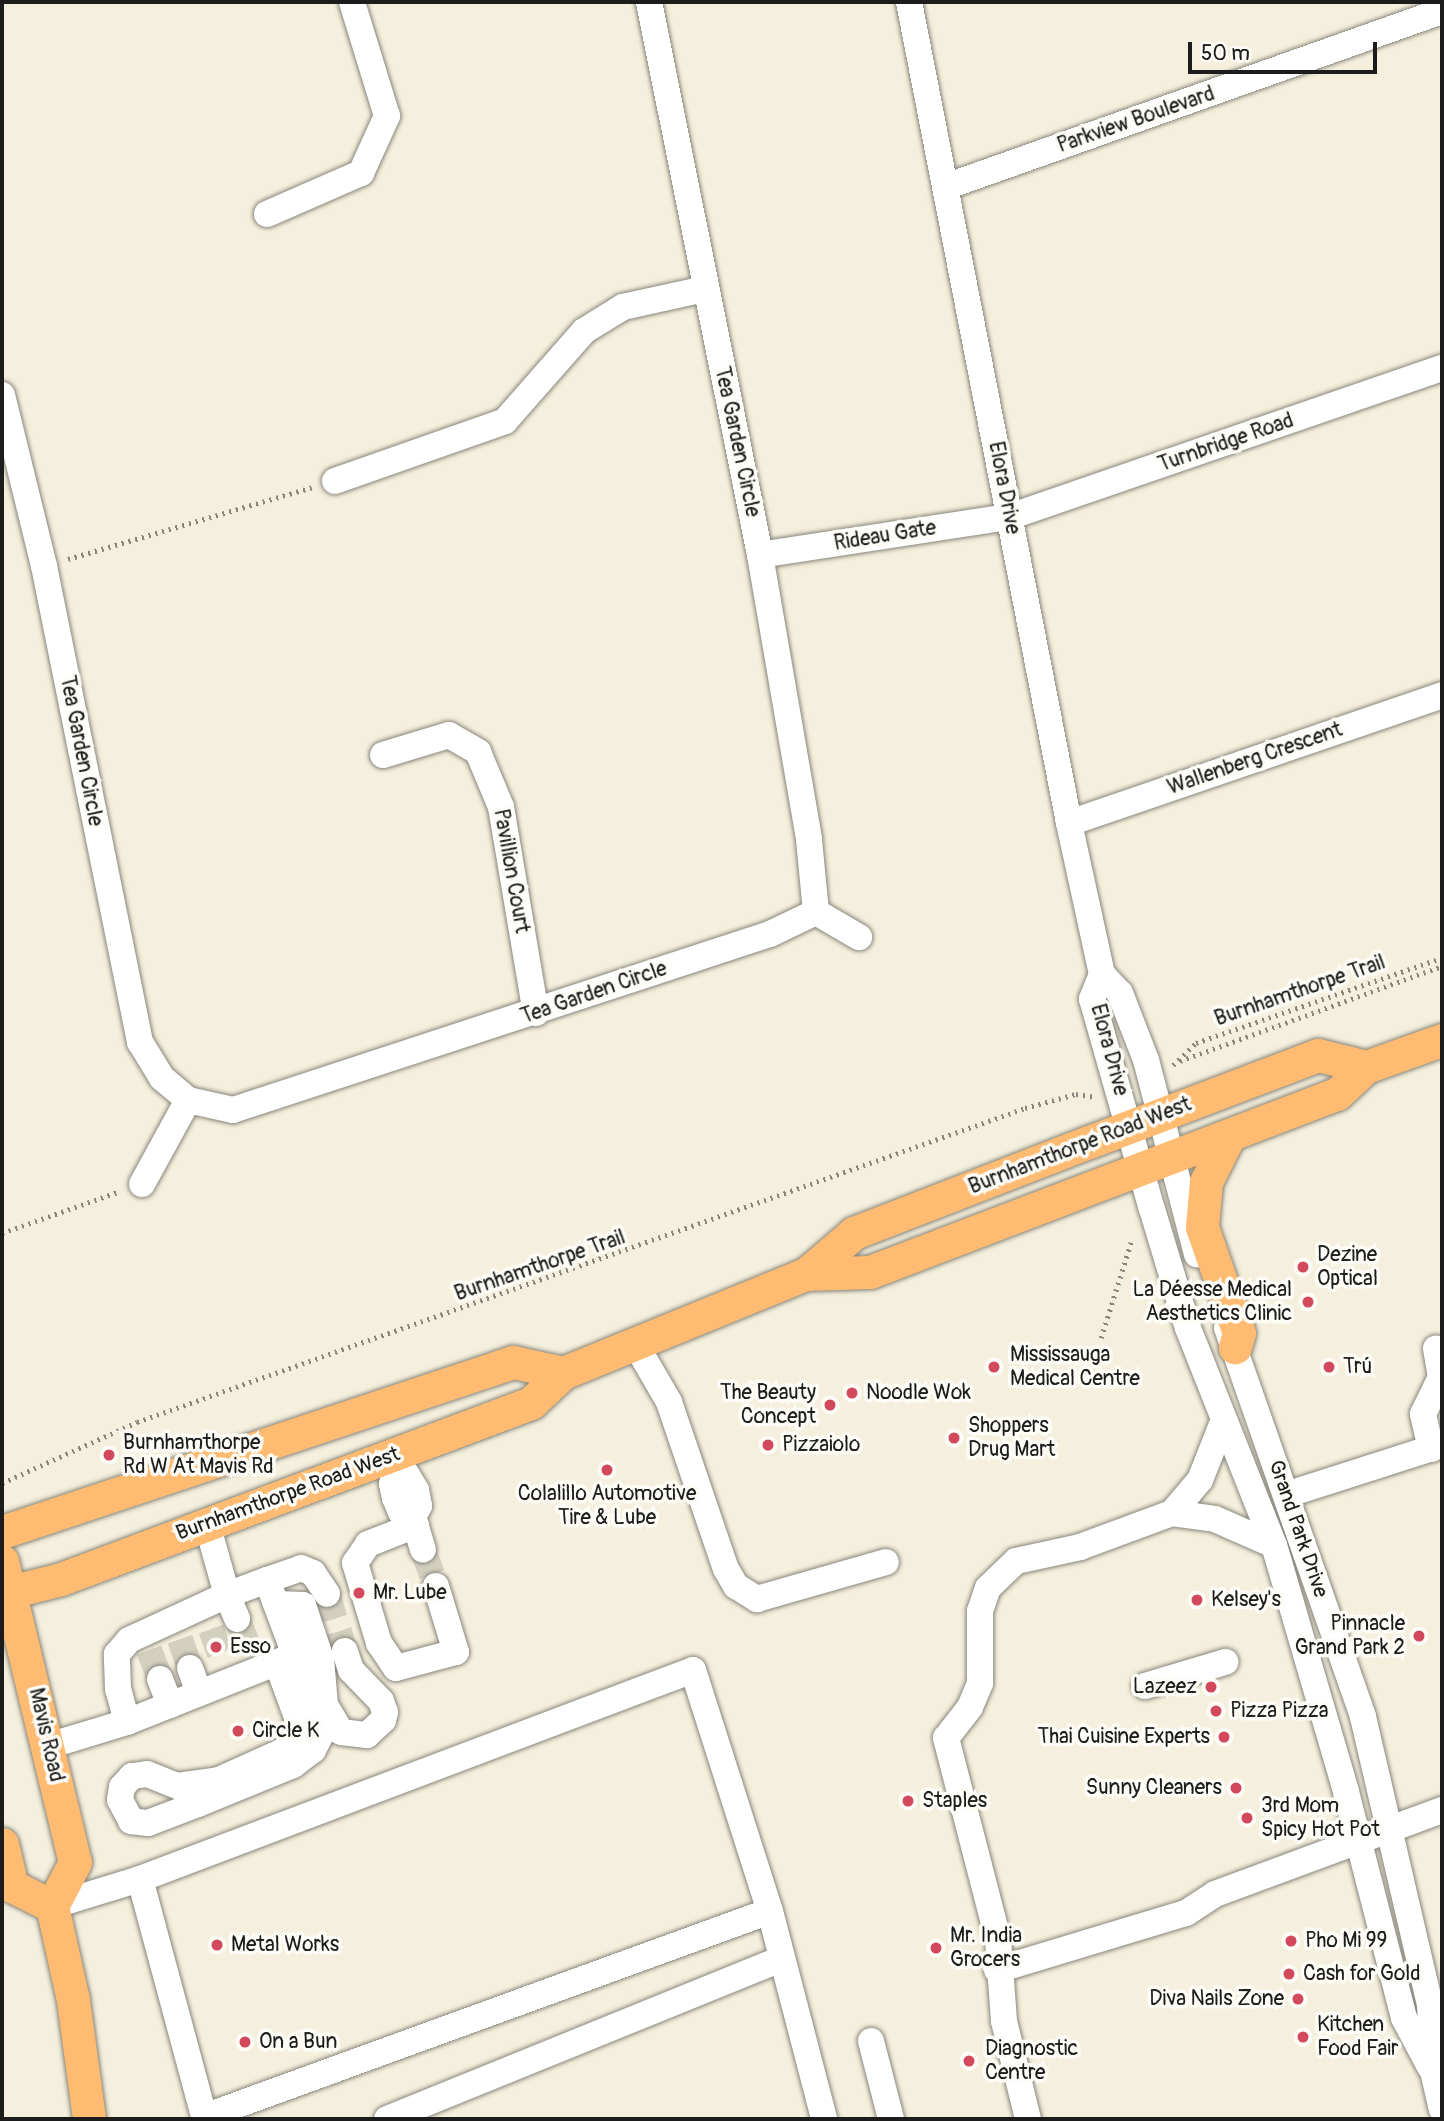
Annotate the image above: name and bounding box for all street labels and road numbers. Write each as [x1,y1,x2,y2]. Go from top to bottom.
street label: Parkview Boulevard [1054,81,1218,159]
street label: Tea Garden Circle [709,365,765,519]
street label: Turnbridge Road [1155,408,1297,478]
street label: Elora Drive [983,440,1025,536]
street label: Rideau Gate [832,515,938,557]
street label: Tea Garden Circle [54,674,108,828]
street label: Wallenberg Crescent [1164,717,1346,801]
street label: Pavillion Court [488,807,534,935]
street label: Burnhamthorpe Trail [1211,950,1389,1032]
street label: Tea Garden Circle [518,956,670,1030]
street label: Elora Drive [1085,1001,1133,1099]
street label: Burnhamthorpe Road West [965,1092,1195,1200]
street label: Burnhamthorpe Trail [451,1225,629,1307]
street label: Burnhamthorpe Road West [173,1442,403,1546]
street label: Grand Park Drive [1263,1457,1333,1601]
street label: Mavis Road [23,1686,69,1784]

